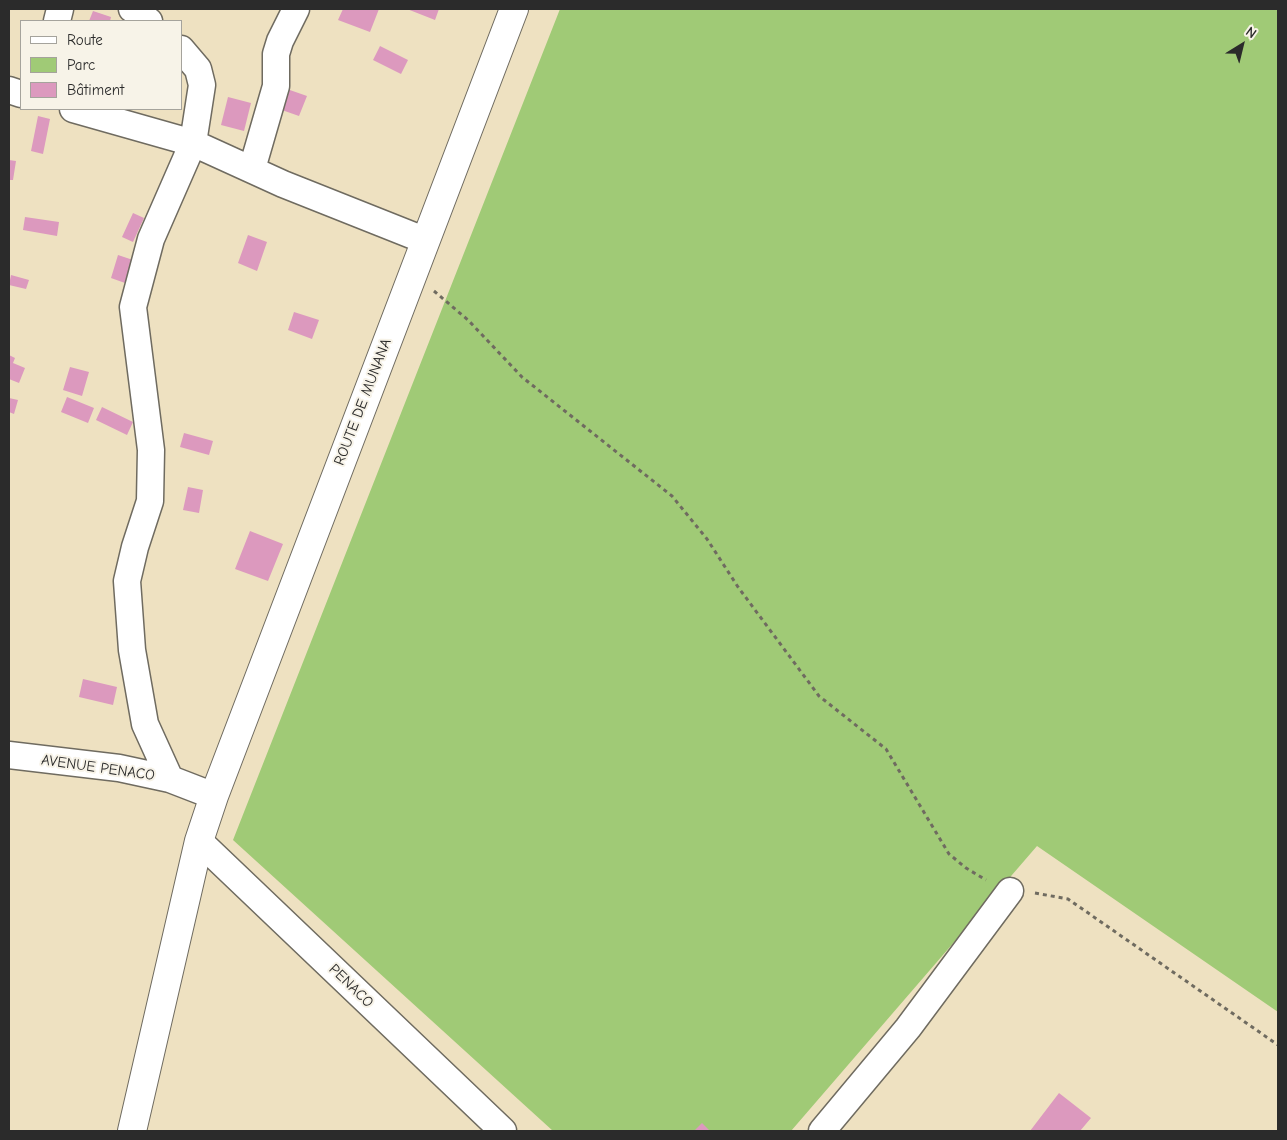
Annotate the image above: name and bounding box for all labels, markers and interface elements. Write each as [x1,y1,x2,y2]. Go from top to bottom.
legend [20,20,182,110]
north arrow [1217,20,1267,70]
text: N [1242,23,1260,42]
text: Route [67,31,103,49]
text: Parc [67,56,95,74]
text: Bâtiment [67,81,124,99]
street label: ROUTE DE MUNANA [331,336,395,468]
street label: AVENUE PENACO [40,751,156,785]
street label: PENACO [325,960,377,1012]

